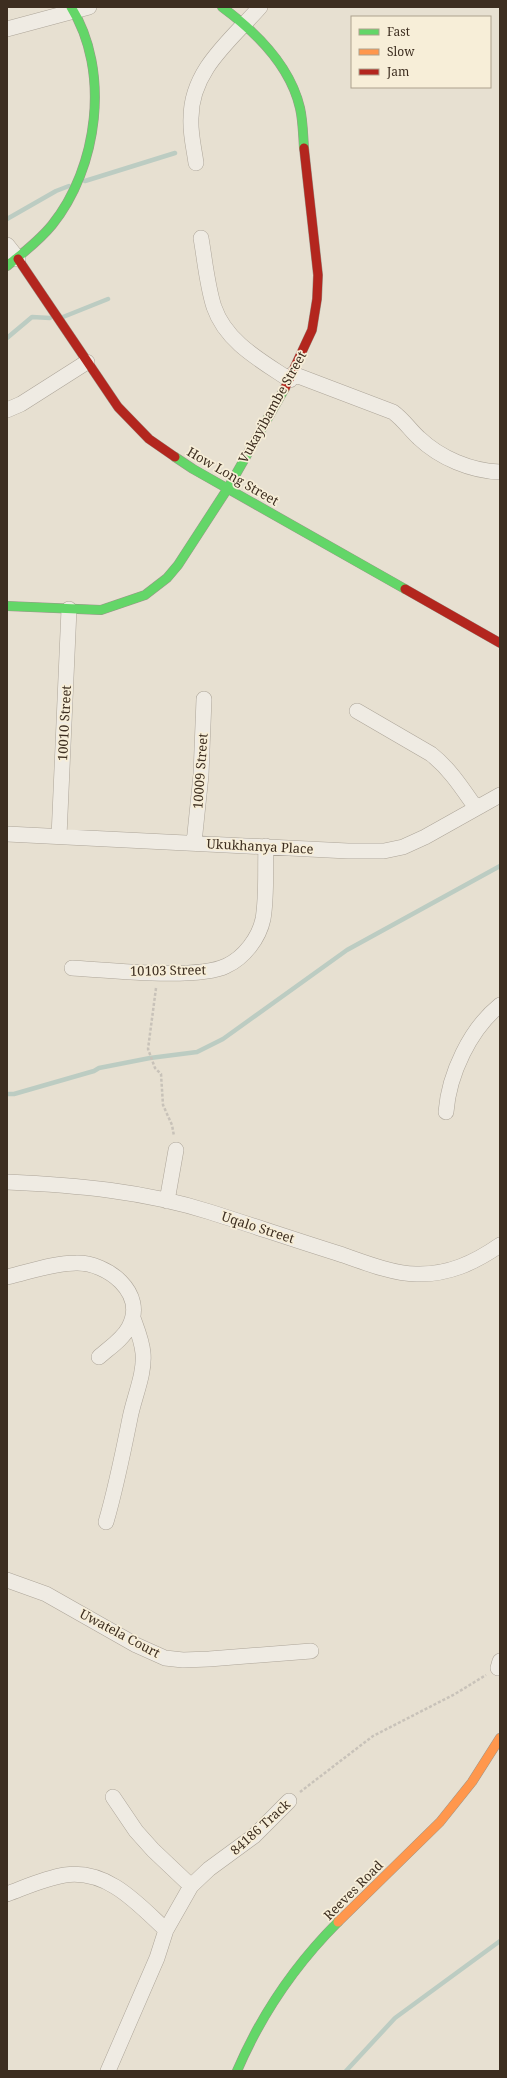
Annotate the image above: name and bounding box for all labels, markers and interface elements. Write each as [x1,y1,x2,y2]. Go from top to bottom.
legend [351,16,491,88]
text: Fast [387,23,410,40]
text: Slow [387,43,415,60]
text: Jam [386,63,409,80]
street label: Vukayibambe Street [234,347,310,466]
street label: How Long Street [184,442,282,510]
street label: 10010 Street [53,684,75,761]
street label: 10009 Street [188,732,212,810]
street label: Ukukhanya Place [206,834,314,858]
street label: 10103 Street [130,960,207,980]
street label: Uqalo Street [219,1207,297,1247]
street label: Uwatela Court [77,1604,164,1662]
street label: 84186 Track [226,1795,294,1859]
street label: Reeves Road [319,1856,387,1924]

